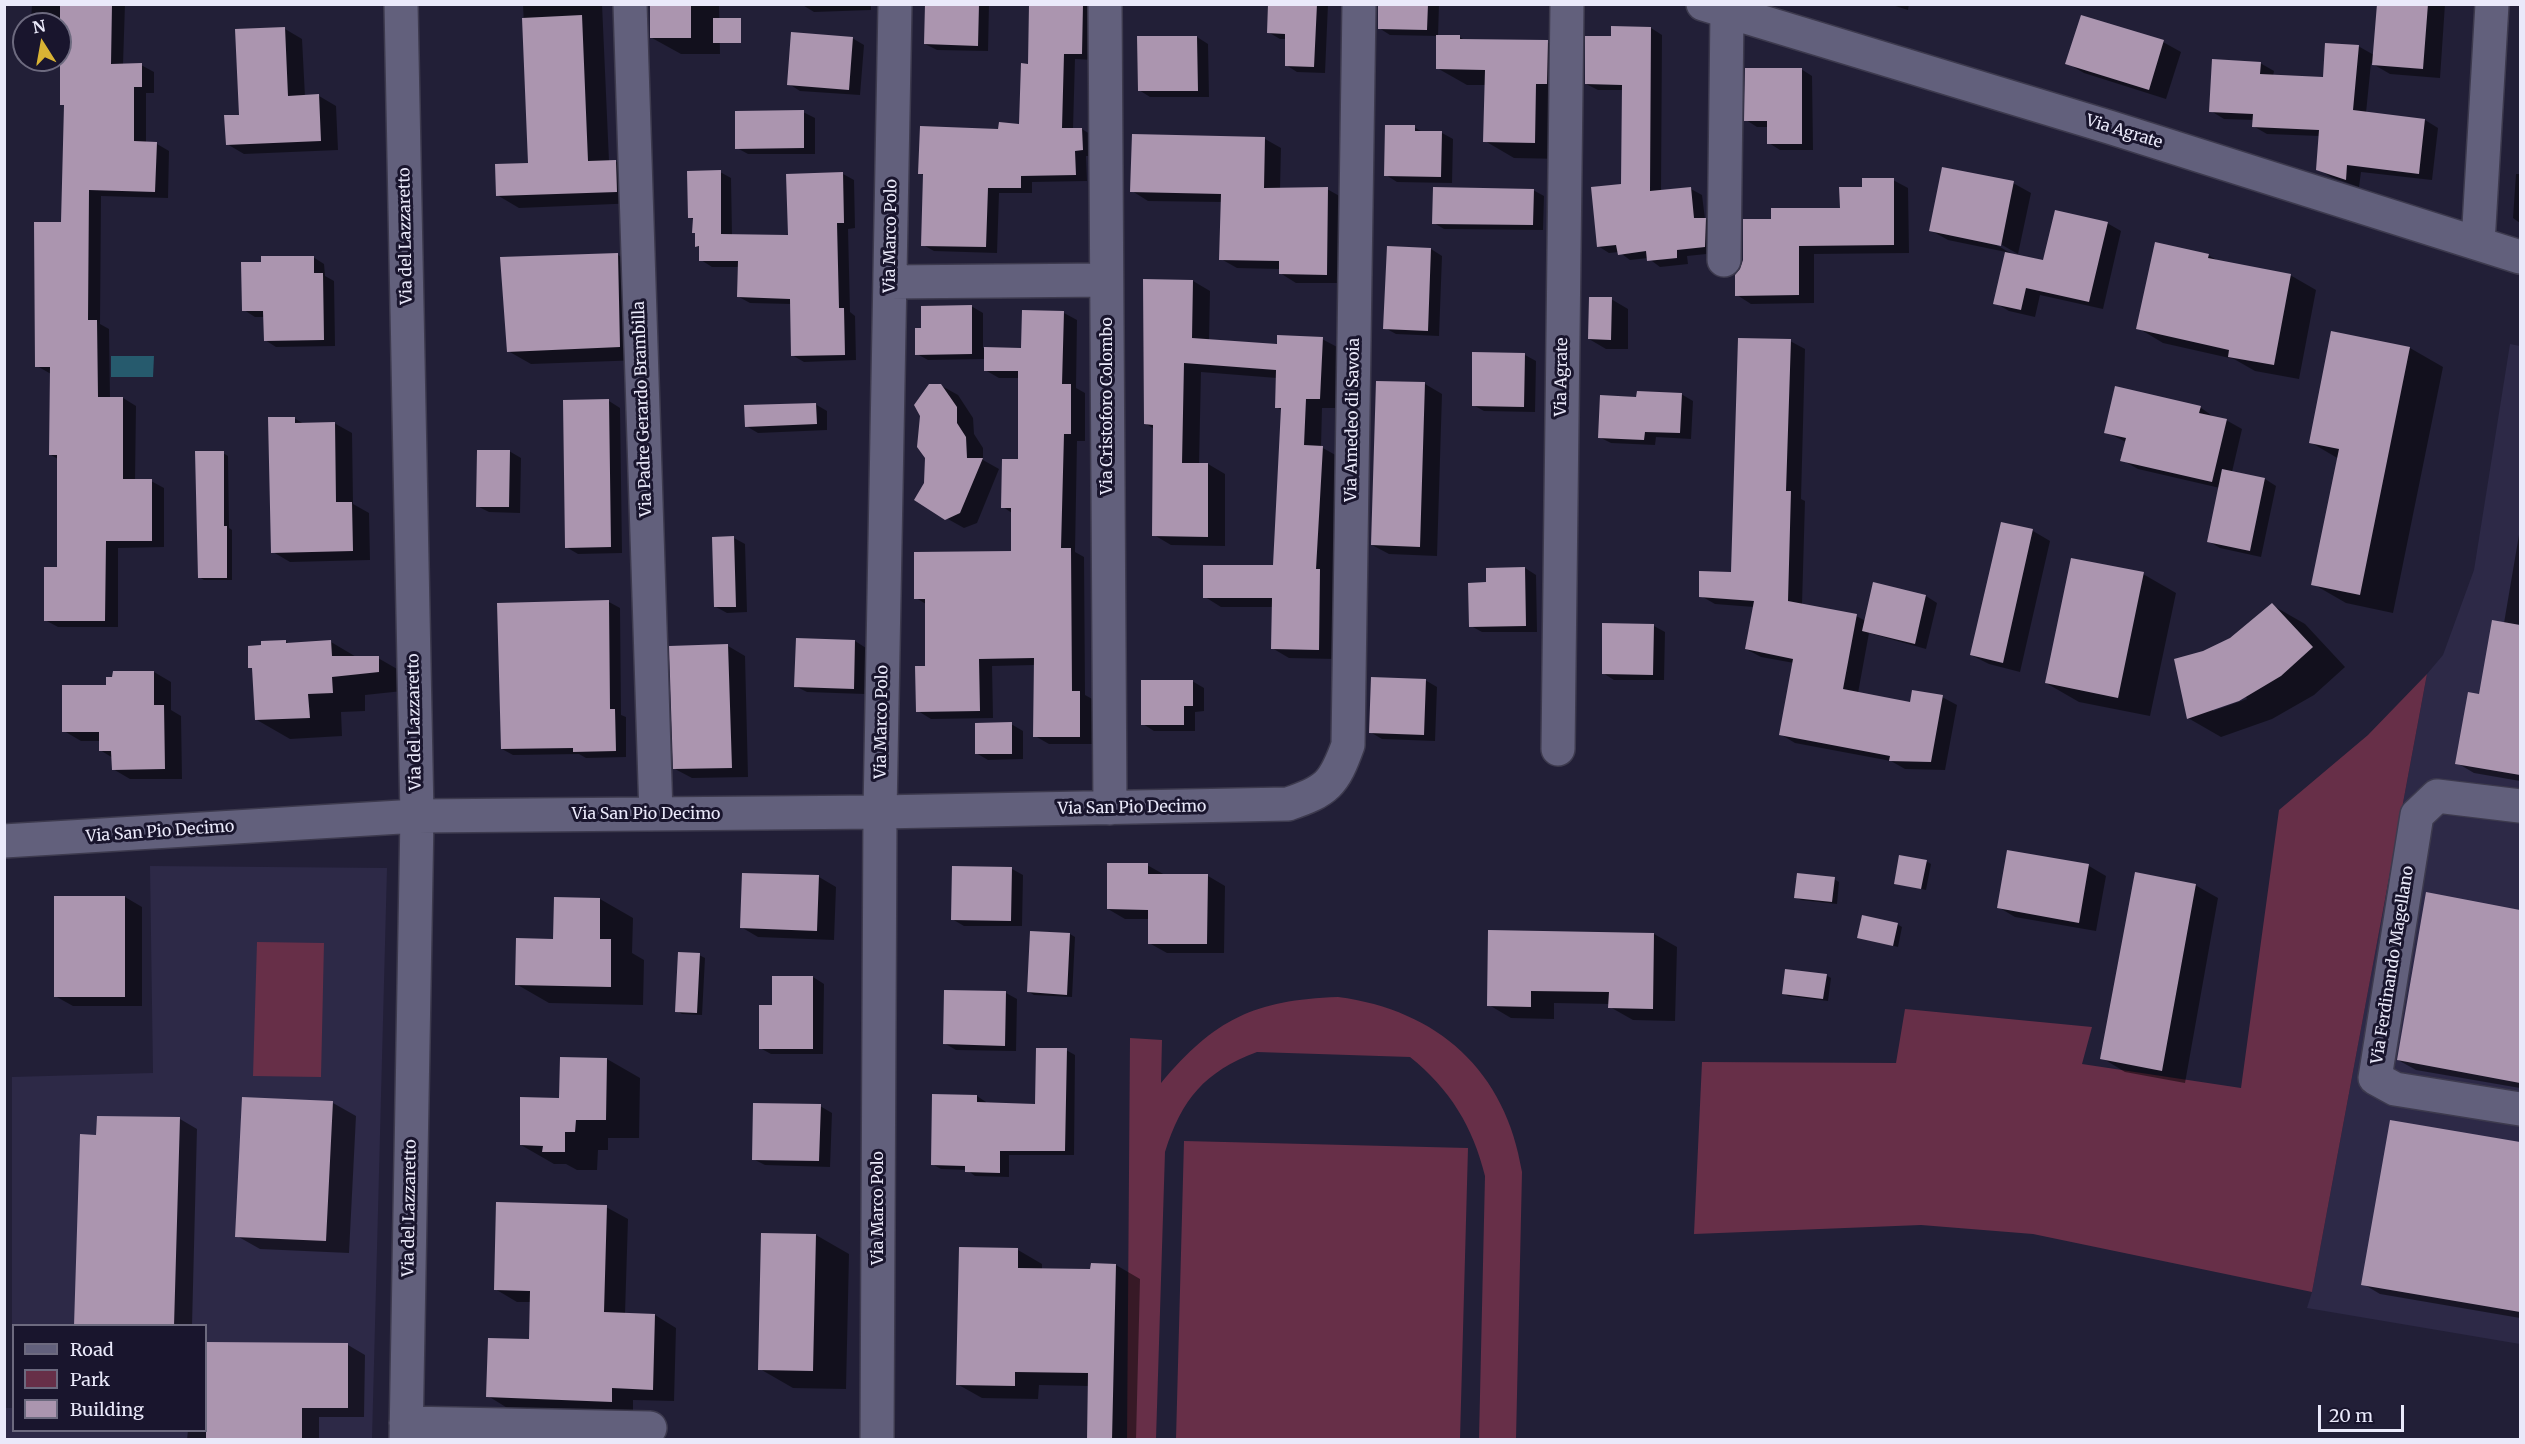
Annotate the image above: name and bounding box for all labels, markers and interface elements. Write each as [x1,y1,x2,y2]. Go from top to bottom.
north arrow [12,12,72,72]
text: N [31,15,47,37]
street label: Via Agrate [2083,111,2165,153]
street label: Via del Lazzaretto [395,167,417,305]
street label: Via Marco Polo [880,179,902,293]
street label: Via Padre Gerardo Brambilla [630,301,656,517]
street label: Via Cristoforo Colombo [1097,317,1117,495]
street label: Via Agrate [1552,337,1572,417]
street label: Via Amedeo di Savoia [1342,338,1364,502]
street label: Via del Lazzaretto [404,653,426,791]
street label: Via Marco Polo [871,665,893,779]
street label: Via San Pio Decimo [1058,797,1206,819]
street label: Via San Pio Decimo [572,804,720,824]
street label: Via San Pio Decimo [85,817,235,847]
street label: Via Ferdinando Magellano [2368,865,2418,1065]
street label: Via del Lazzaretto [399,1139,421,1277]
street label: Via Marco Polo [868,1151,888,1265]
legend [12,1324,207,1432]
text: Road [70,1338,114,1361]
text: Park [70,1368,110,1391]
scale bar [2321,1393,2406,1431]
text: Building [70,1398,144,1421]
text: 20 m [2329,1404,2373,1427]

